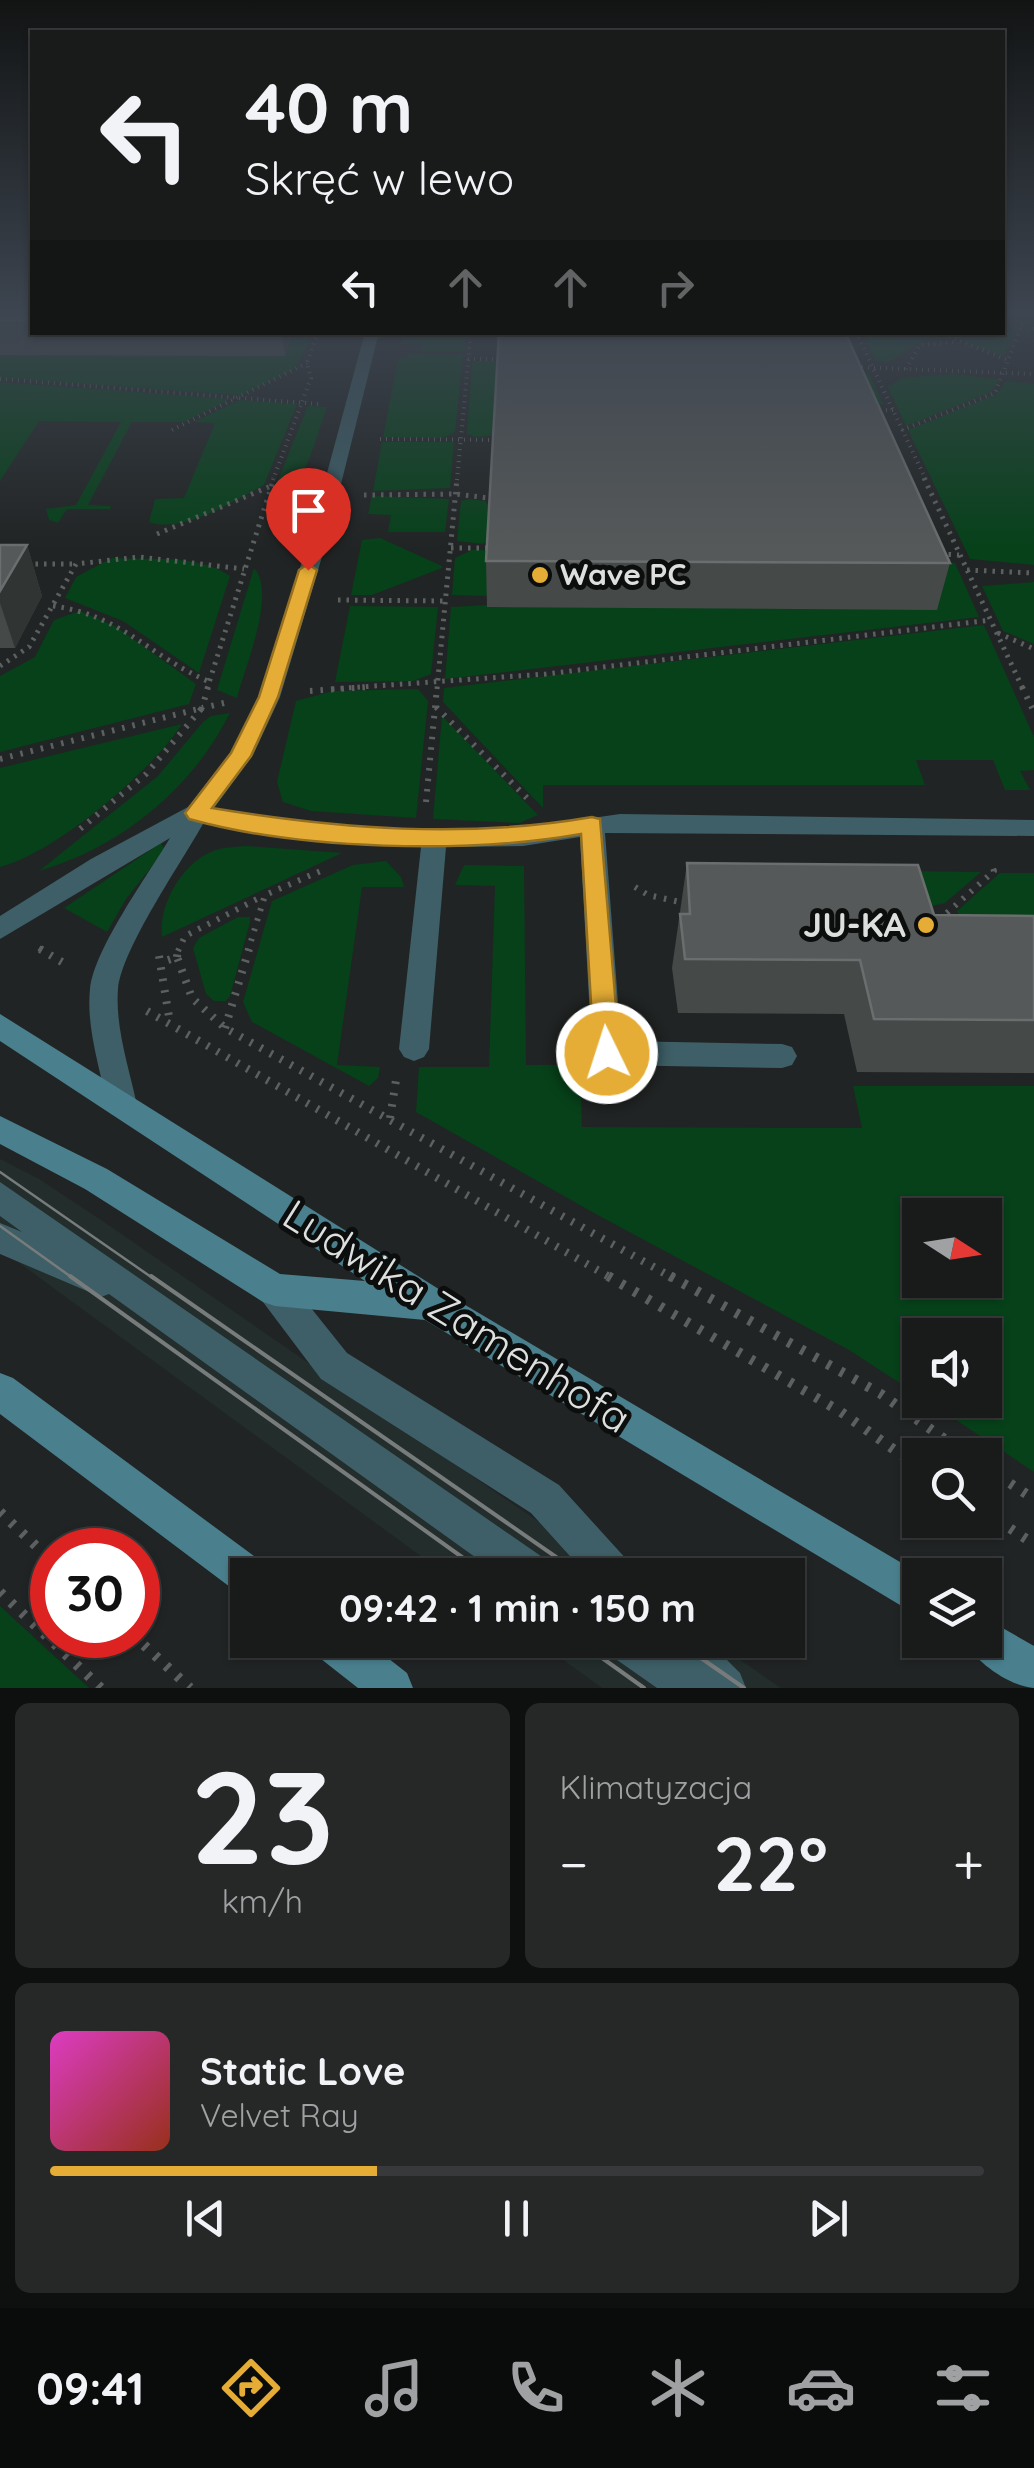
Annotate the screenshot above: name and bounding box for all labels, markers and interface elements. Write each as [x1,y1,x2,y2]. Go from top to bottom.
text: 40 m [245,63,413,151]
icon: left [80,70,210,200]
text: Skręć w lewo [245,150,514,206]
icon: left [333,260,388,315]
icon: ahead [438,260,493,315]
icon: ahead [543,260,598,315]
icon: right [648,260,703,315]
pin [266,468,351,571]
icon: arrive [281,483,336,538]
place label: Wave PC [560,555,686,593]
marker: Wave PC [529,564,551,586]
place label: JU-KA [803,902,907,946]
marker: JU-KA [915,914,937,936]
position arrow [555,1001,659,1105]
street label: Ludwika Zamenhofa [274,1187,641,1444]
north arrow [902,1198,1002,1298]
map controls [902,1198,1002,1658]
button: sound [902,1318,1002,1418]
button: search [902,1438,1002,1538]
speed limit sign: 30 [30,1528,160,1658]
button: layers [902,1558,1002,1658]
text: 09:42 · 1 min · 150 m [339,1584,696,1632]
text: 23 [190,1734,334,1897]
text: Klimatyzacja [560,1767,752,1807]
text: 22° [713,1816,828,1910]
text: − [560,1829,588,1898]
text: + [953,1829,984,1898]
text: km/h [222,1881,303,1921]
text: Static Love [200,2047,405,2095]
text: Velvet Ray [200,2095,359,2135]
icon: previous [178,2191,233,2246]
icon: pause [489,2191,544,2246]
icon: next [801,2191,856,2246]
icon: directions [216,2353,286,2423]
icon: music [359,2353,429,2423]
icon: phone [501,2353,571,2423]
icon: climate [643,2353,713,2423]
icon: car [786,2353,856,2423]
icon: filters [928,2353,998,2423]
text: 09:41 [36,2360,144,2416]

